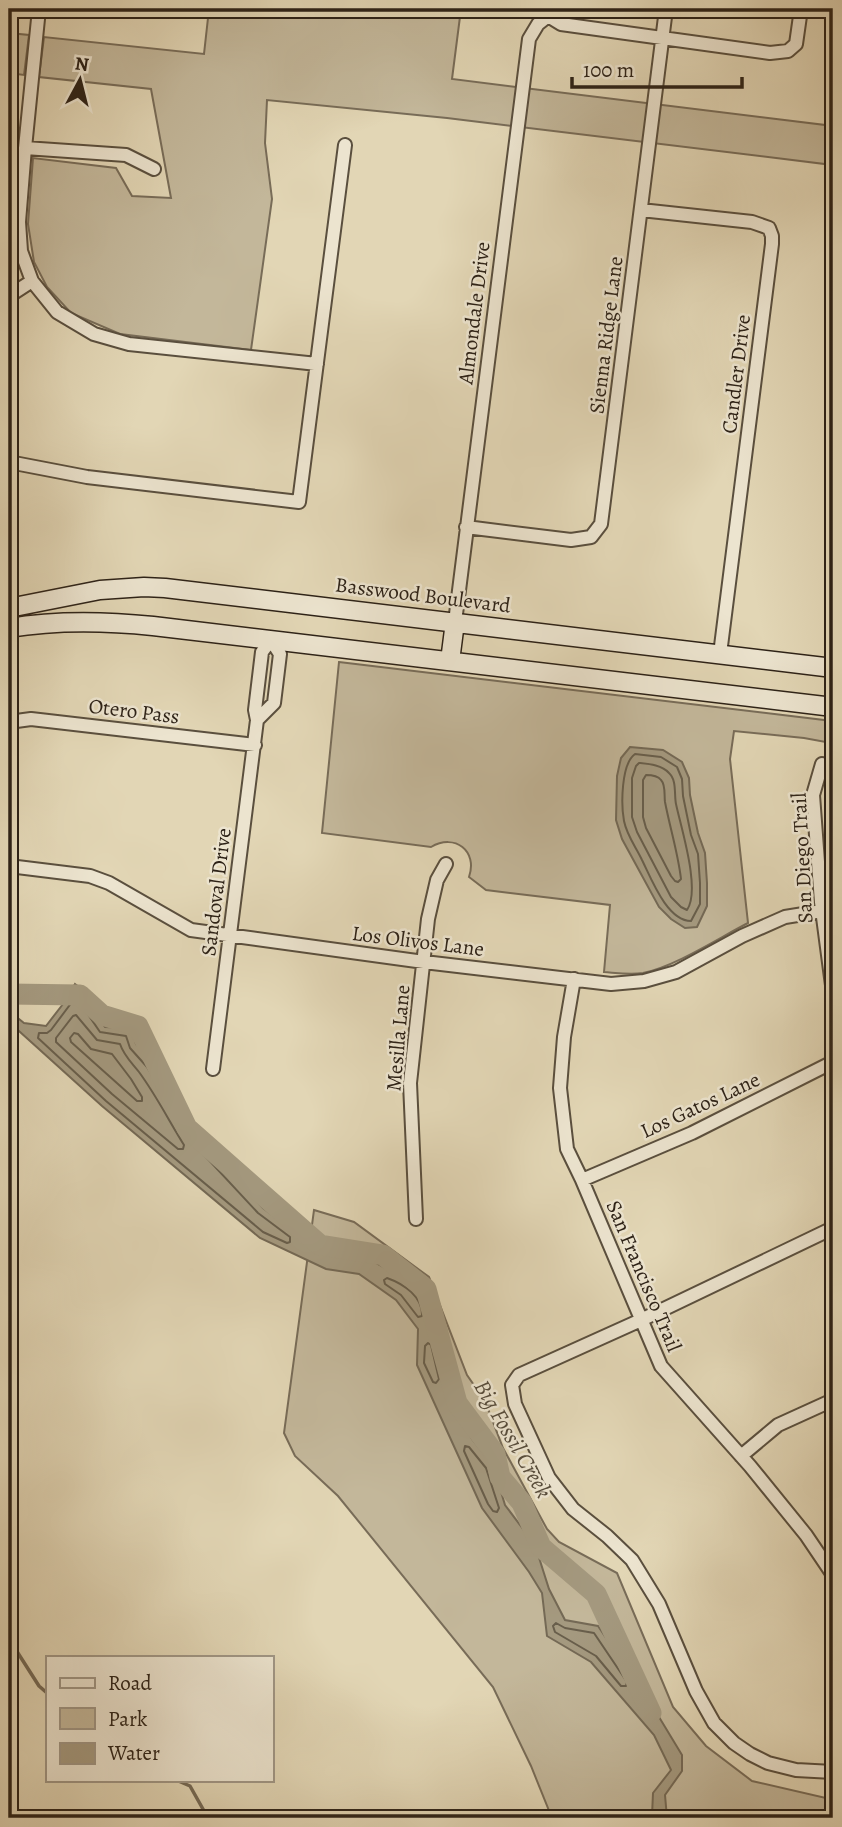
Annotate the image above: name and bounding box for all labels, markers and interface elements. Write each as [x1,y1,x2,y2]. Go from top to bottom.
north arrow [46,46,116,116]
scale bar [572,46,742,90]
text: N [73,50,91,78]
text: 100 m [583,56,634,84]
street label: Almondale Drive [451,240,497,387]
street label: Sienna Ridge Lane [582,255,630,415]
street label: Candler Drive [715,313,757,435]
street label: Basswood Boulevard [334,570,513,620]
street label: Otero Pass [87,692,181,730]
street label: San Diego Trail [785,792,819,924]
street label: Sandoval Drive [194,826,238,958]
street label: Los Olivos Lane [350,919,486,963]
street label: Mesilla Lane [379,984,417,1092]
street label: Los Gatos Lane [636,1065,764,1145]
street label: San Francisco Trail [600,1196,688,1356]
water label: Big Fossil Creek [467,1374,559,1504]
legend [46,1656,273,1782]
text: Road [108,1669,152,1697]
text: Park [108,1705,148,1733]
text: Water [107,1739,160,1767]

